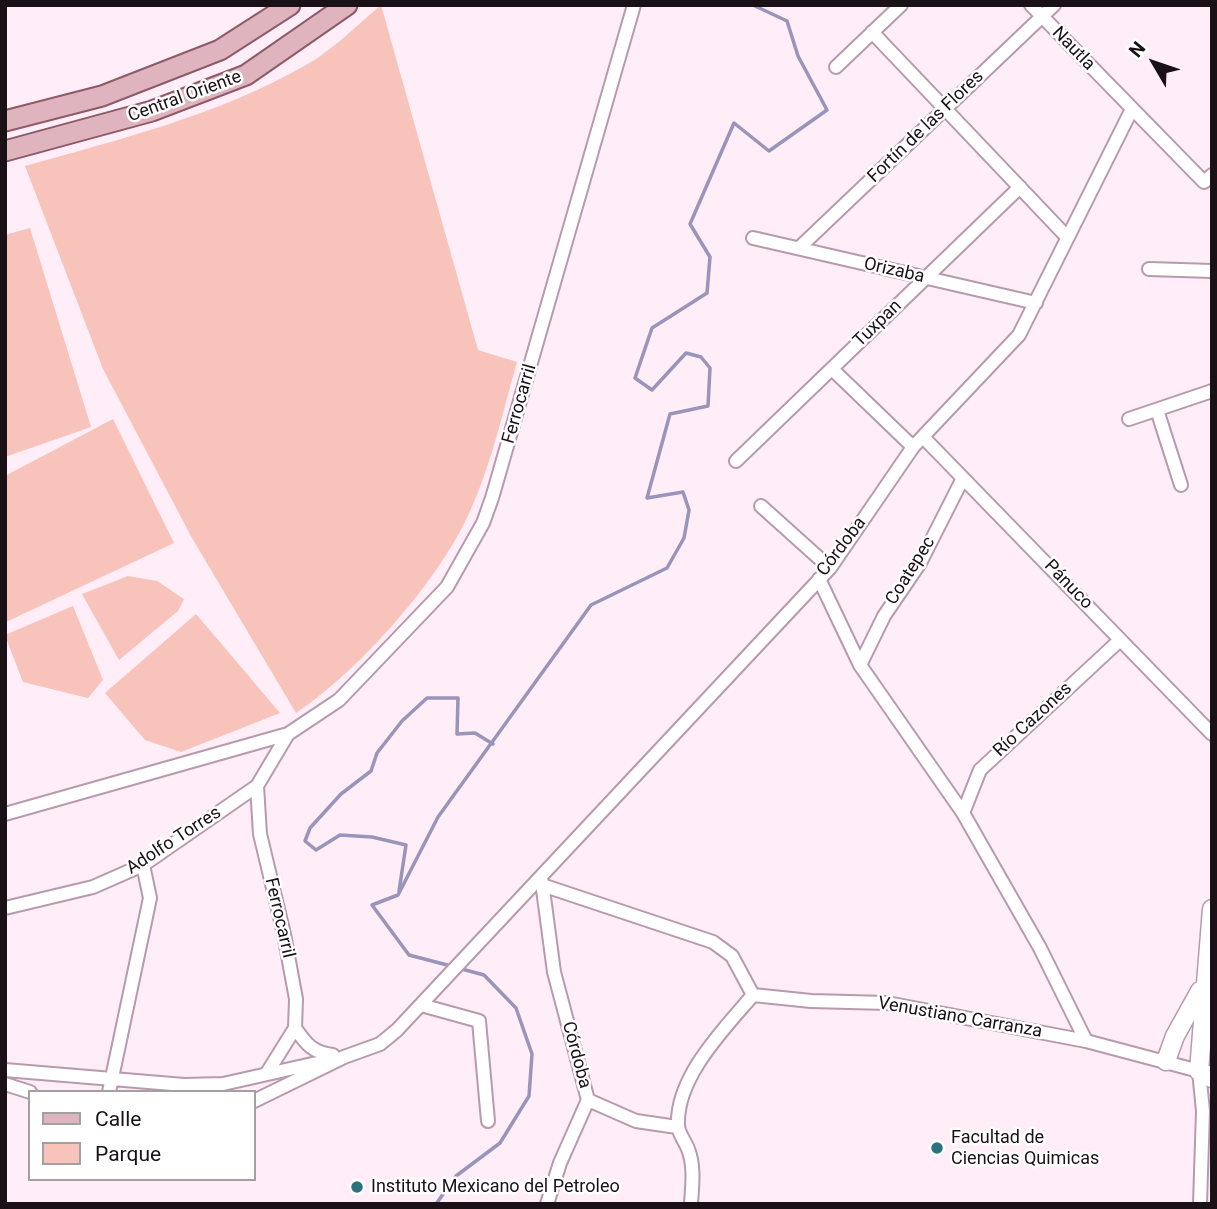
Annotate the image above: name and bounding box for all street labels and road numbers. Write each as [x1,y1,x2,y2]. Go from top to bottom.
street label: Nautla [1047,23,1099,75]
street label: Central Oriente [125,66,245,128]
street label: Fortín de las Flores [864,66,988,188]
street label: Orizaba [862,254,926,288]
street label: Tuxpan [849,296,907,352]
street label: Ferrocarril [498,362,542,446]
street label: Córdoba [813,513,871,581]
street label: Coatepec [882,533,940,609]
street label: Pánuco [1039,556,1097,614]
street label: Río Cazones [989,678,1077,762]
street label: Adolfo Torres [123,802,225,880]
street label: Ferrocarril [259,876,299,960]
street label: Venustiano Carranza [876,993,1044,1043]
street label: Córdoba [557,1019,595,1091]

